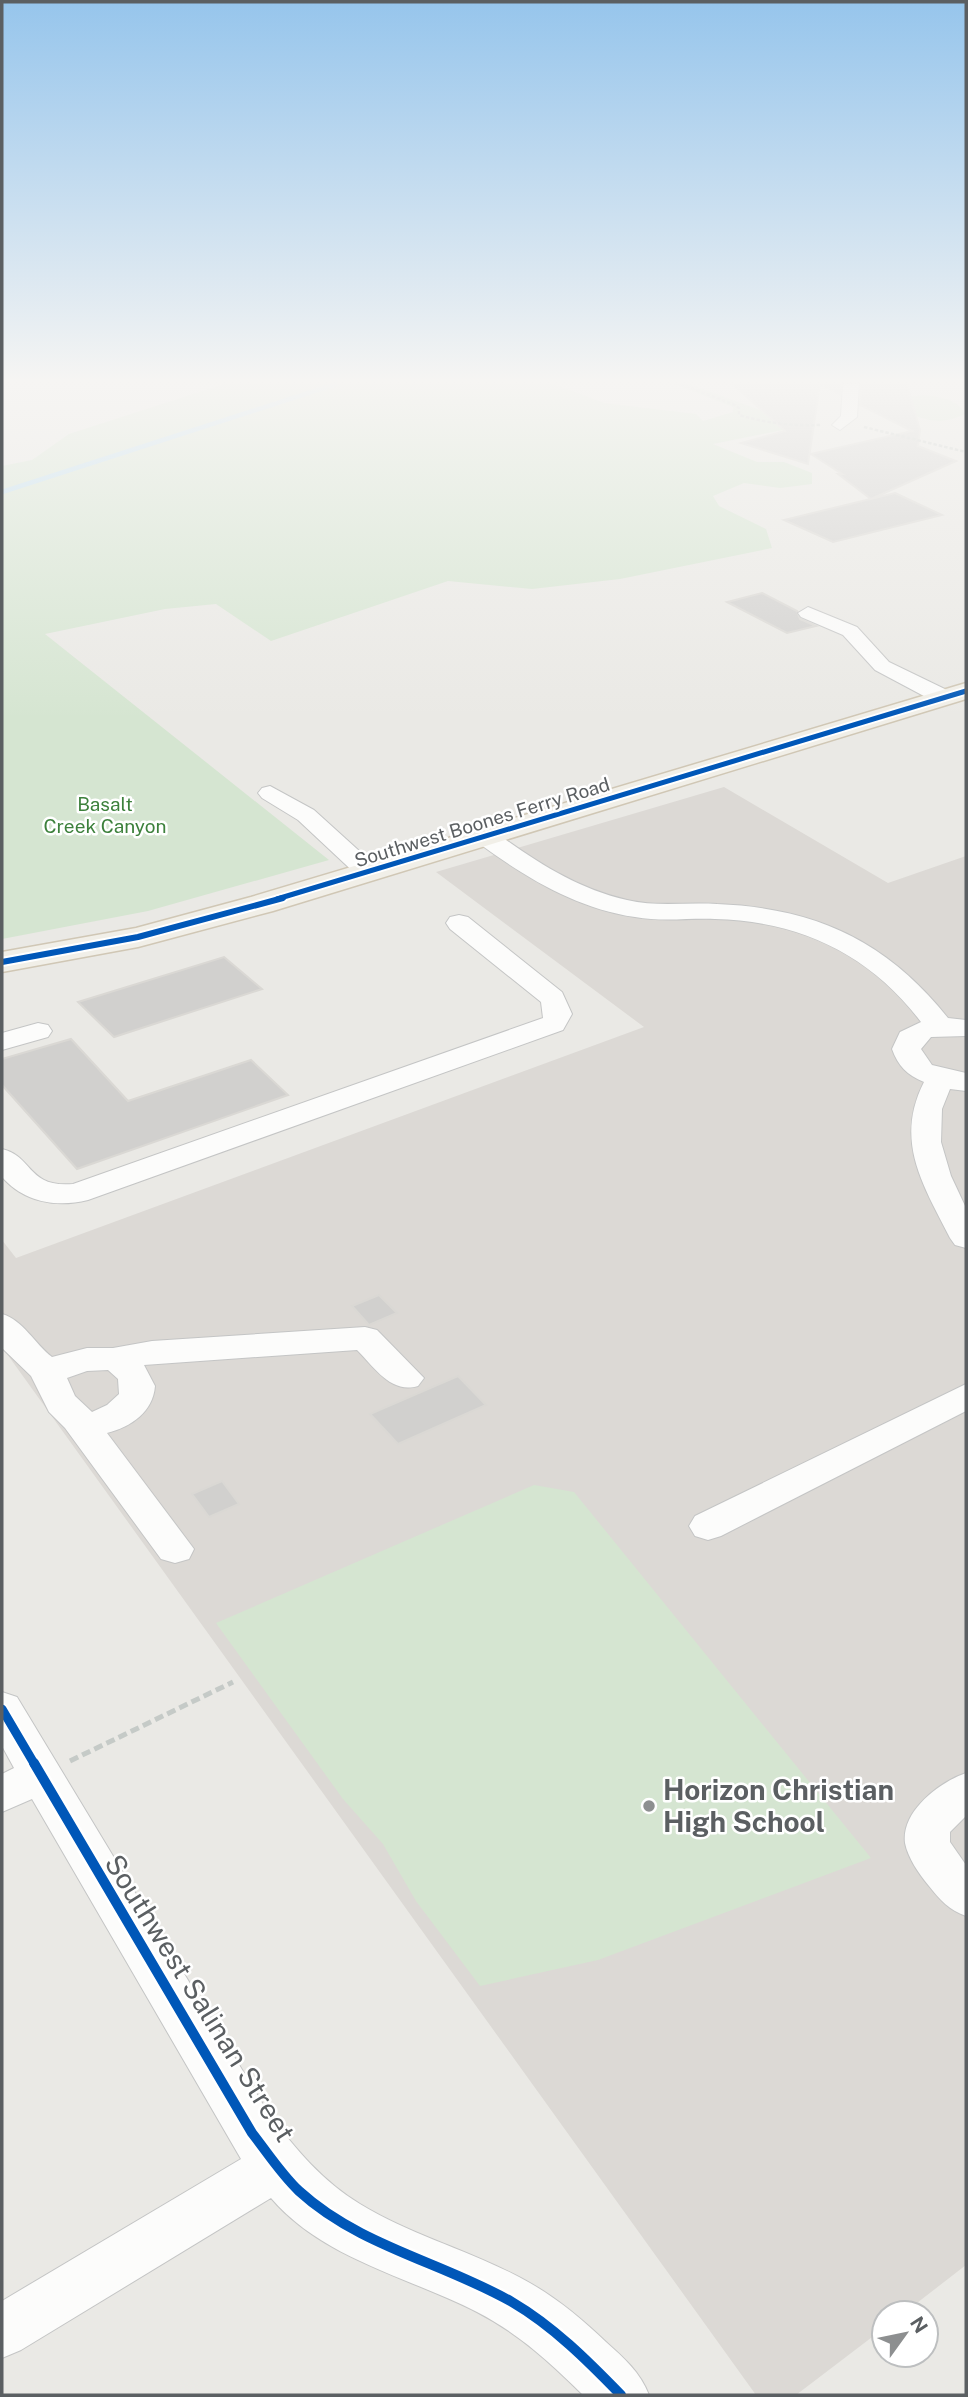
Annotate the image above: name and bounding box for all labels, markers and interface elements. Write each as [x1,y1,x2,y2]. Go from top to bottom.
street label: Southwest Boones Ferry Road [352,773,612,871]
park label: Basalt Creek Canyon [44,793,166,837]
place label: Horizon Christian High School [663,1773,894,1838]
marker: Horizon Christian High School [641,1798,657,1814]
street label: Southwest Salinan Street [98,1848,302,2147]
north arrow [870,2299,940,2369]
text: N [906,2313,933,2337]

